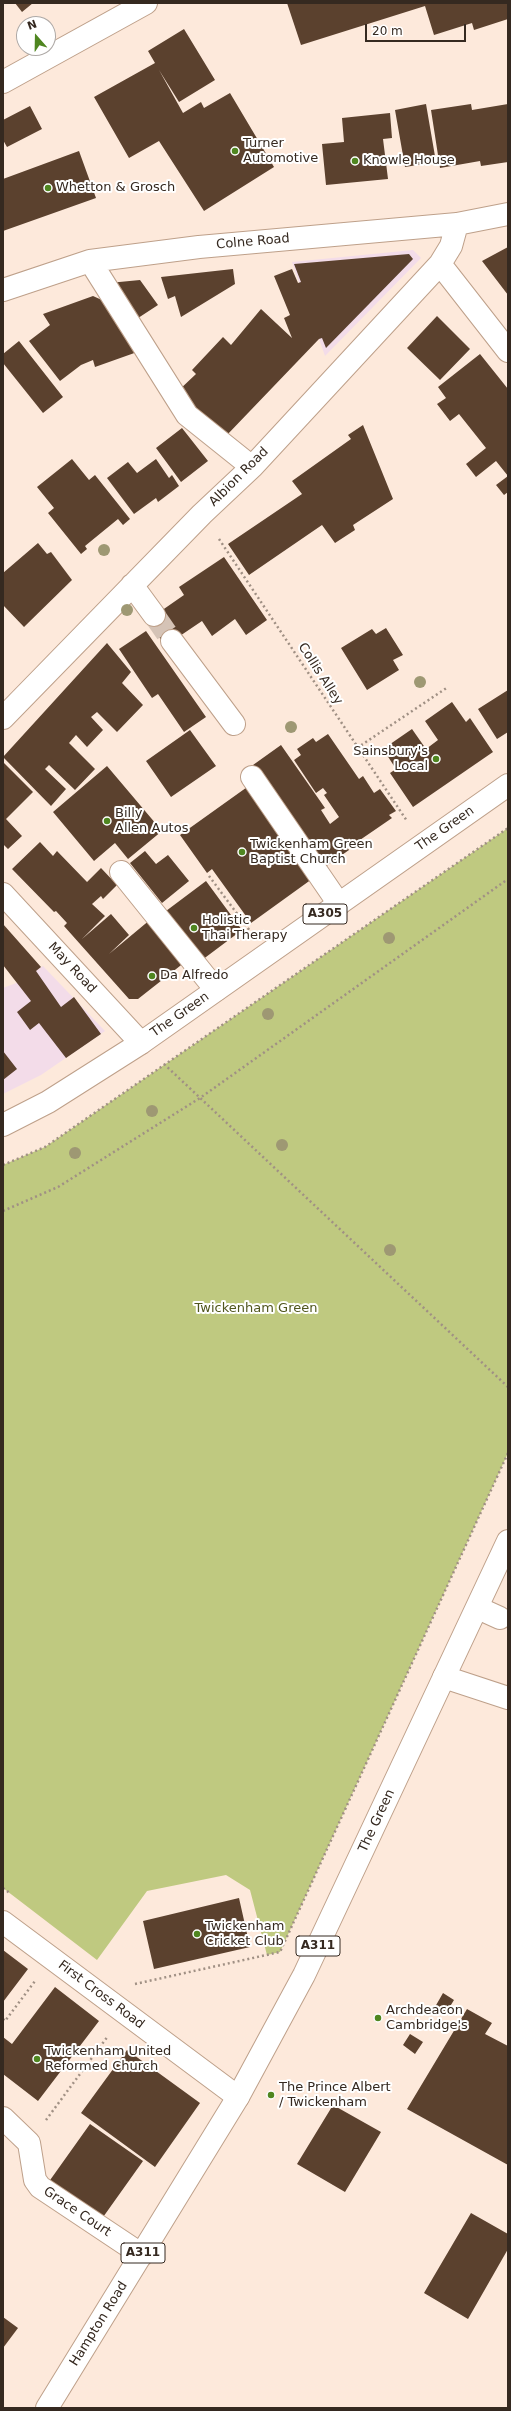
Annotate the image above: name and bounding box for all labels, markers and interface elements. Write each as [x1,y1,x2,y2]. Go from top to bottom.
north arrow [16,16,56,56]
scale bar [367,16,468,42]
text: N [26,18,39,33]
text: 20 m [372,24,403,38]
place label: Turner Automotive [243,136,318,167]
marker: Turner Automotive [230,146,240,156]
place label: Knowle House [363,153,455,169]
marker: Knowle House [350,156,360,166]
place label: Whetton & Grosch [56,180,175,196]
marker: Whetton & Grosch [43,183,53,193]
street label: Colne Road [216,231,290,253]
street label: Albion Road [206,444,272,510]
street label: Collis Alley [294,640,346,708]
place label: Sainsbury's Local [353,744,428,775]
marker: Sainsbury's Local [431,754,441,764]
street label: The Green [413,803,477,855]
place label: Billy Allen Autos [115,806,188,837]
marker: Billy Allen Autos [102,816,112,826]
place label: Twickenham Green Baptist Church [250,837,373,868]
marker: Twickenham Green Baptist Church [237,847,247,857]
road number: A305 [303,904,347,924]
place label: Holistic Thai Therapy [202,913,287,944]
marker: Holistic Thai Therapy [189,923,199,933]
street label: May Road [45,939,99,997]
place label: Da Alfredo [160,968,228,984]
marker: Da Alfredo [147,971,157,981]
street label: The Green [148,989,212,1041]
park label: Twickenham Green [195,1301,317,1317]
street label: The Green [356,1787,398,1855]
place label: Twickenham Cricket Club [205,1919,284,1950]
marker: Twickenham Cricket Club [192,1929,202,1939]
road number: A311 [296,1936,340,1956]
street label: First Cross Road [55,1958,147,2032]
place label: Archdeacon Cambridge's [386,2003,468,2034]
marker: Archdeacon Cambridge's [373,2013,383,2023]
place label: Twickenham United Reformed Church [45,2044,171,2075]
marker: Twickenham United Reformed Church [32,2054,42,2064]
place label: The Prince Albert / Twickenham [279,2080,391,2111]
marker: The Prince Albert / Twickenham [266,2090,276,2100]
street label: Grace Court [40,2184,114,2240]
road number: A311 [121,2243,165,2263]
street label: Hampton Road [67,2279,131,2369]

